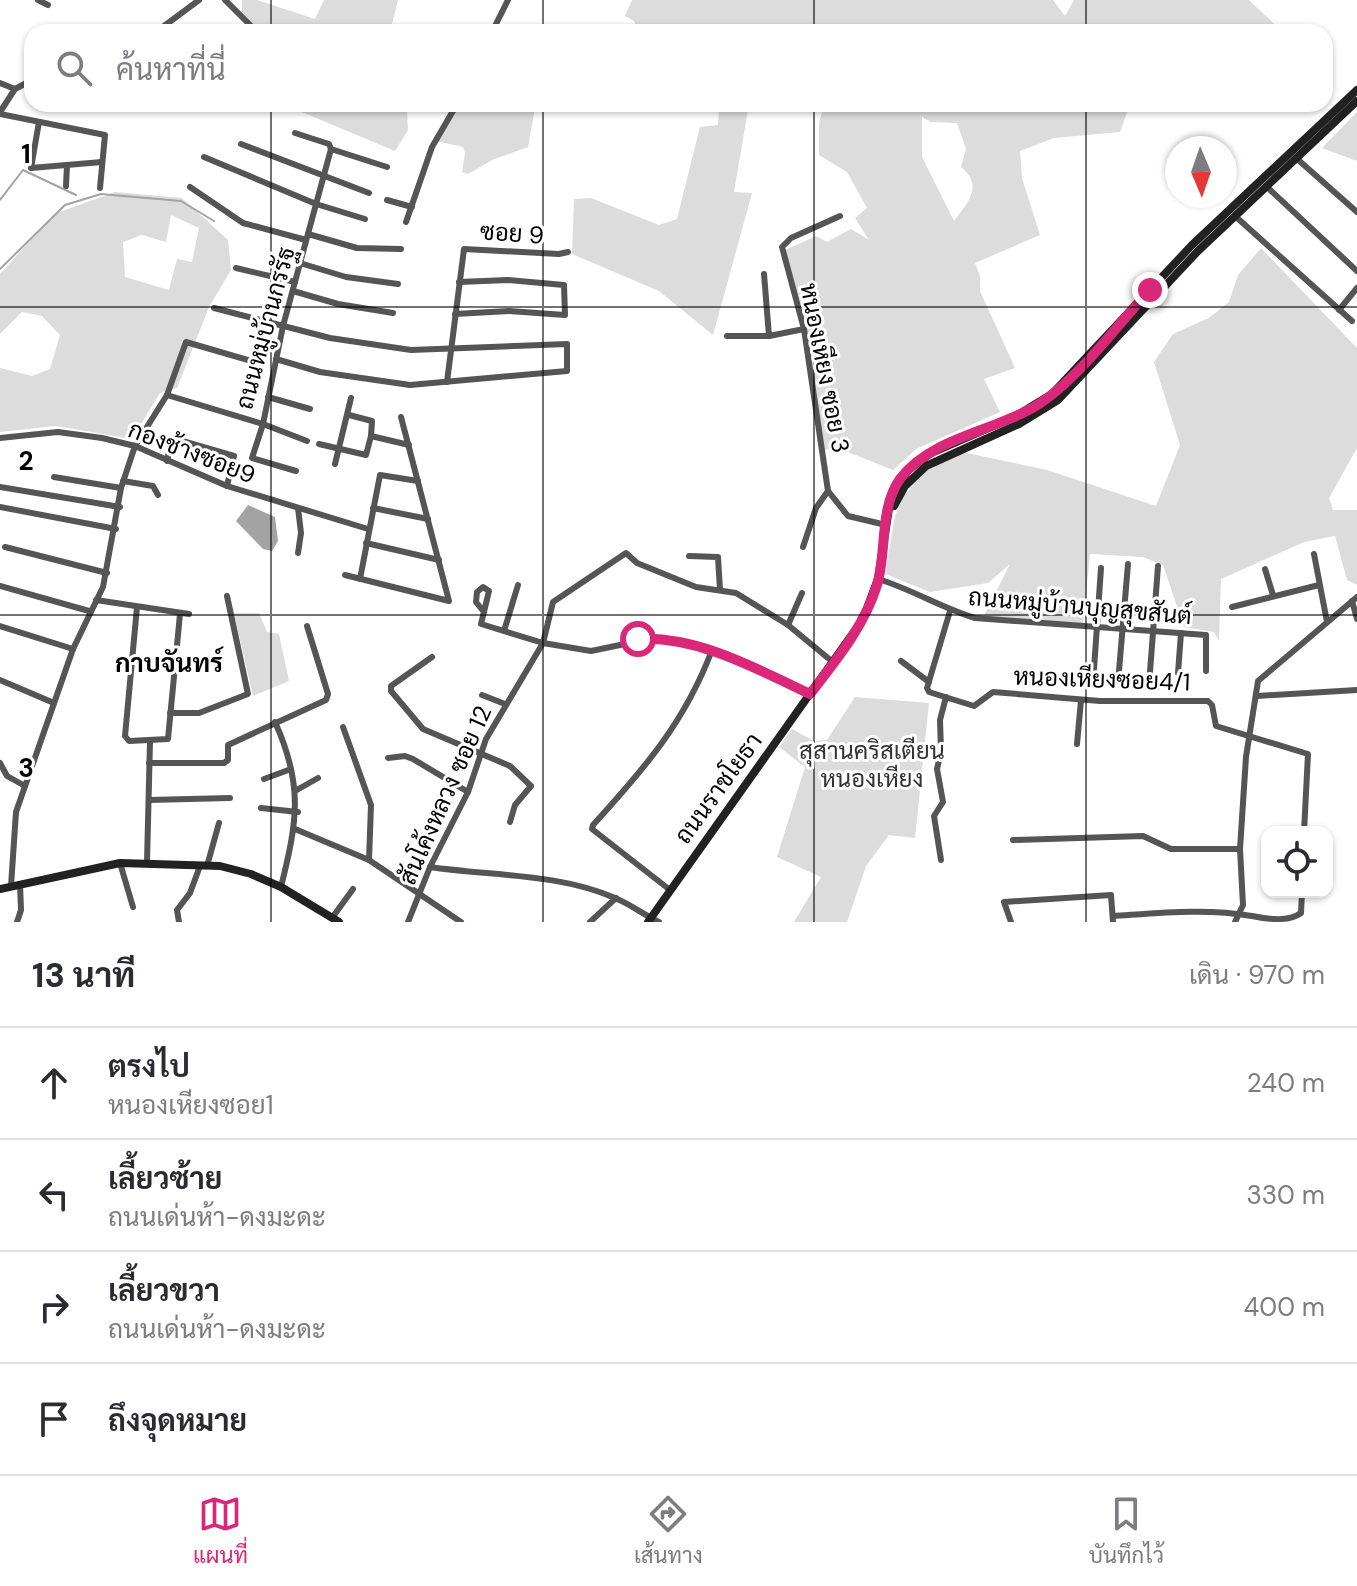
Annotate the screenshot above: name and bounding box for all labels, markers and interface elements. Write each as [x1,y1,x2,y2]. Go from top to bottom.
search box [24,24,1333,112]
icon: search [52,46,96,90]
text: ค้นหาที่นี่ [116,50,226,89]
north arrow [1165,136,1237,208]
text: 1 [21,137,31,171]
street label: ซอย 9 [479,215,545,251]
street label: ถนนหมู่บ้านกรรัฐ [228,243,304,413]
route end [1132,272,1168,308]
street label: หนองเหียง ซอย 3 [793,280,857,456]
street label: กองช้างซอย9 [124,414,260,490]
text: 2 [18,444,34,478]
street label: ถนนหมู่บ้านบุญสุขสันต์ [967,581,1193,633]
route start [620,621,656,657]
district label: กาบจันทร์ [115,646,225,680]
street label: หนองเหียงซอย4/1 [1013,660,1191,698]
street label: สันโค้งหลวง ซอย 12 [392,701,498,889]
street label: ถนนราชโยธา [667,726,769,850]
park label: สุสานคริสเตียน หนองเหียง [799,735,945,794]
text: 3 [18,751,34,785]
map controls [1261,826,1333,898]
button: locate [1261,826,1333,898]
text: 13 นาที [32,953,135,998]
text: เดิน · 970 m [1189,958,1325,992]
text: ตรงไป [108,1047,190,1086]
icon: ahead [32,1061,76,1105]
text: 240 m [1247,1066,1325,1100]
text: หนองเหียงซอย1 [108,1088,274,1122]
text: เลี้ยวซ้าย [108,1159,222,1198]
icon: left [32,1173,76,1217]
text: 330 m [1246,1178,1325,1212]
text: ถนนเด่นห้า-ดงมะดะ [108,1200,326,1234]
text: เลี้ยวขวา [108,1271,220,1310]
icon: right [32,1285,76,1329]
text: 400 m [1244,1290,1325,1324]
text: ถนนเด่นห้า-ดงมะดะ [108,1312,326,1346]
icon: arrive [32,1397,76,1441]
text: ถึงจุดหมาย [108,1401,247,1440]
tab: แผนที่ [193,1492,248,1570]
tab: เส้นทาง [634,1492,703,1570]
tab: บันทึกไว้ [1089,1492,1164,1570]

